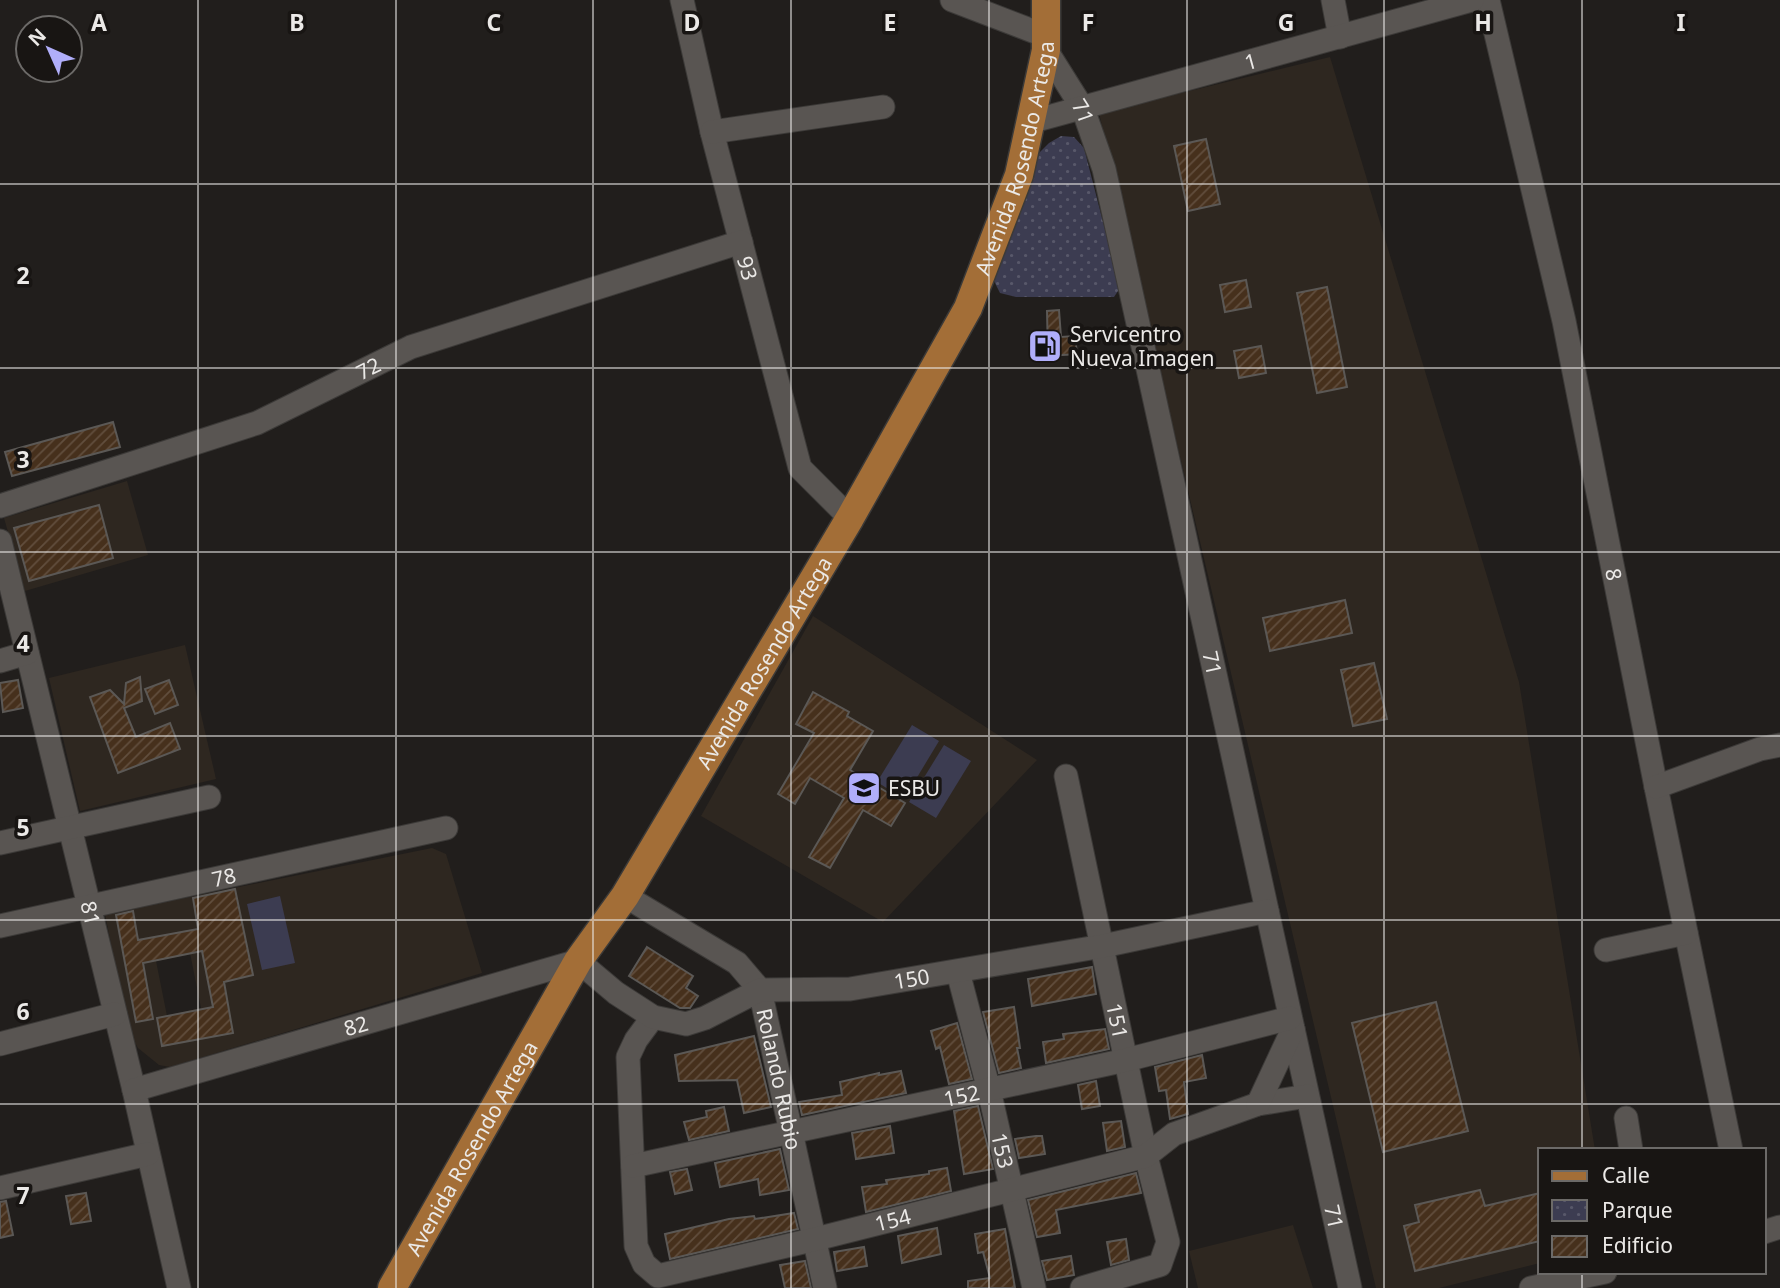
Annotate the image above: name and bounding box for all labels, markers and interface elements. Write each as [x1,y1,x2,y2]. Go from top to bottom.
text: A [91,6,107,38]
text: B [289,6,305,38]
text: C [487,6,502,38]
text: D [684,6,700,38]
text: E [884,6,896,38]
text: F [1082,6,1094,38]
text: G [1278,6,1294,38]
text: H [1474,6,1492,38]
text: I [1677,6,1686,38]
north arrow [14,14,84,84]
text: N [22,22,52,52]
street label: Avenida Rosendo Artega [968,41,1060,279]
street label: 1 [1241,46,1260,76]
street label: 71 [1066,93,1101,127]
street label: 93 [731,253,764,283]
text: 2 [16,259,30,291]
place label: Servicentro Nueva Imagen [1070,320,1215,372]
fuel station icon: Servicentro Nueva Imagen [1026,327,1064,365]
street label: 72 [351,350,385,386]
text: 3 [16,443,30,475]
street label: Avenida Rosendo Artega [690,551,838,774]
street label: 8 [1599,566,1629,583]
text: 4 [16,627,30,659]
street label: 71 [1196,648,1229,678]
school or university icon: ESBU [845,769,883,807]
place label: ESBU [888,774,940,802]
text: 5 [16,811,30,843]
street label: 78 [209,861,238,893]
street label: 81 [74,898,107,928]
street label: 150 [891,962,932,995]
text: 6 [16,995,30,1027]
street label: 151 [1100,1000,1135,1041]
street label: Rolando Rubio [750,1006,808,1152]
street label: 82 [340,1009,371,1042]
street label: Avenida Rosendo Artega [399,1036,544,1260]
street label: 152 [941,1078,982,1113]
street label: 153 [985,1130,1020,1171]
legend [1538,1148,1766,1274]
text: Calle [1602,1161,1650,1189]
text: 7 [16,1179,30,1211]
text: Parque [1602,1196,1672,1224]
street label: 154 [872,1202,914,1238]
street label: 71 [1318,1202,1351,1232]
text: Edificio [1602,1231,1673,1259]

